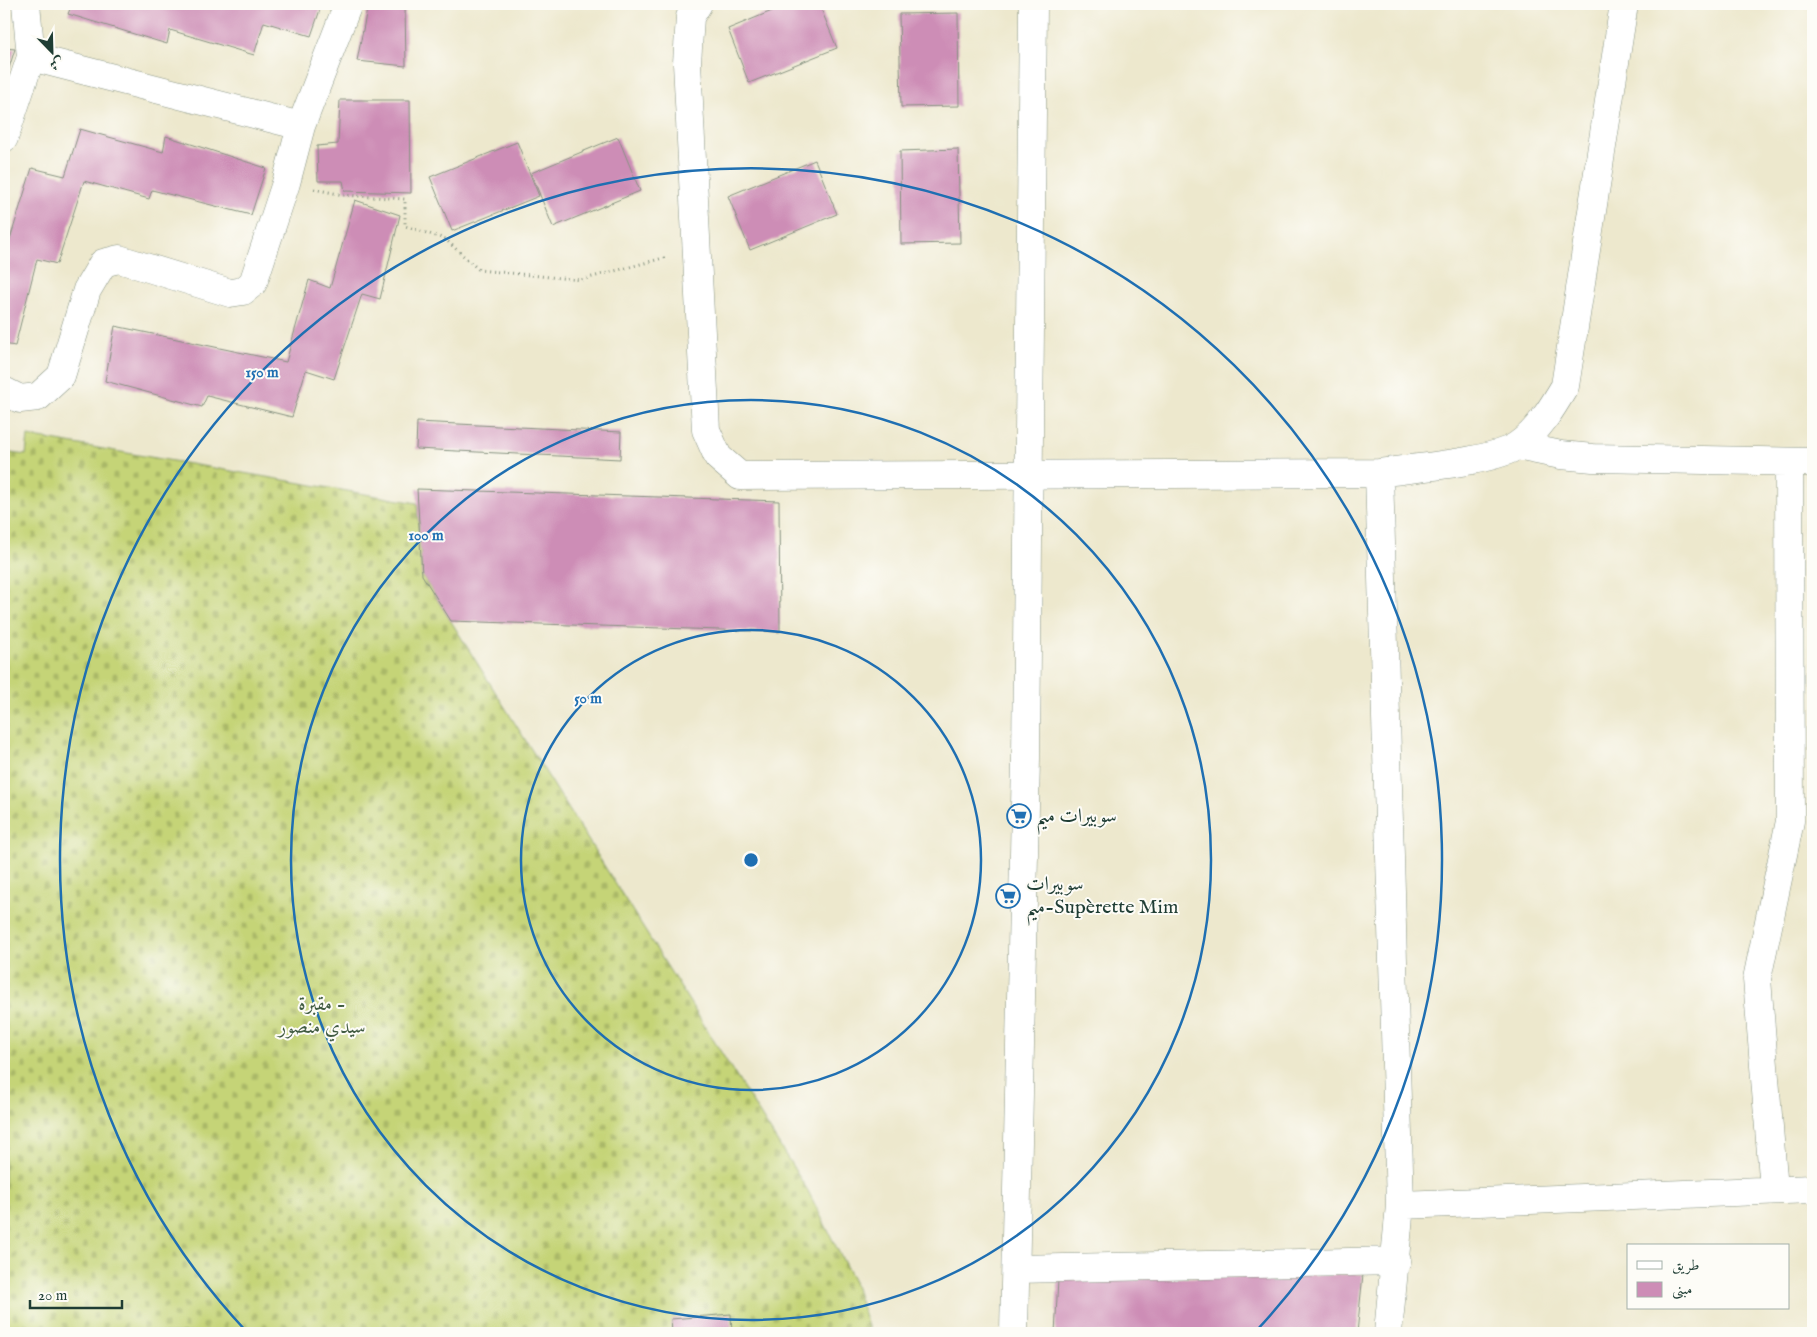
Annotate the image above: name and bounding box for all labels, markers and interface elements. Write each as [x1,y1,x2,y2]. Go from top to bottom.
north arrow [28,28,78,78]
text: ش [47,52,67,74]
text: 150 m [245,363,279,382]
text: 100 m [408,526,444,545]
text: 50 m [574,689,602,708]
supermarket icon: سوبيرات ميم [1006,803,1032,829]
place label: سوبيرات ميم [1036,804,1117,835]
centre of rings [742,851,760,869]
place label: سوبيرات ميم-Supèrette Mim [1026,872,1178,926]
supermarket icon: سوبيرات ميم-Supèrette Mim [995,883,1021,909]
park label: مقبرة - سيدي منصور [276,992,366,1042]
legend [1627,1244,1790,1310]
text: طريق [1672,1256,1699,1275]
scale bar [30,1277,122,1309]
text: مبنى [1672,1280,1692,1300]
text: 20 m [38,1286,68,1305]

